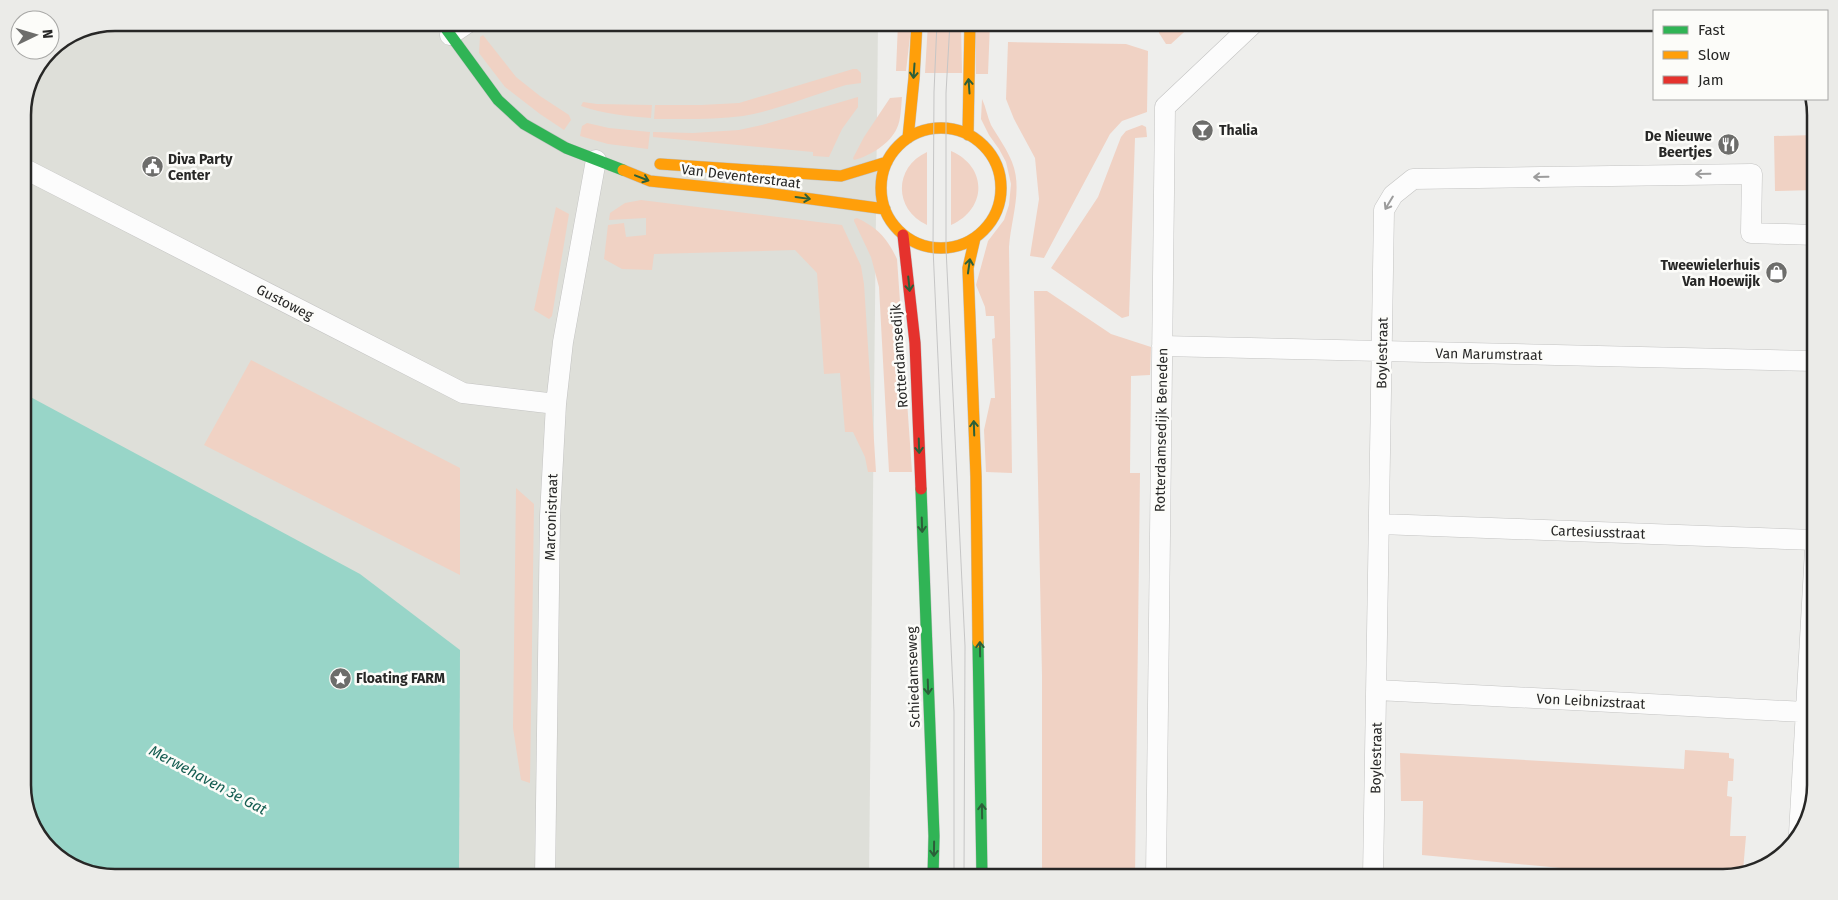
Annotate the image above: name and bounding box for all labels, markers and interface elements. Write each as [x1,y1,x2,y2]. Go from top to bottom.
north arrow [10,10,60,60]
legend [1653,10,1828,100]
text: Fast [1698,21,1725,39]
text: N [39,29,56,39]
text: Slow [1698,46,1730,64]
one-way arrow [910,63,919,79]
text: Jam [1698,71,1724,89]
one-way arrow [964,79,973,95]
bar icon: Thalia [1191,118,1215,142]
place label: Thalia [1219,122,1258,139]
place label: De Nieuwe Beertjes [1645,128,1712,161]
restaurant icon: De Nieuwe Beertjes [1716,132,1740,156]
place label: Diva Party Center [168,151,233,184]
public building icon: Diva Party Center [140,155,164,179]
street label: Van Deventerstraat [680,161,803,192]
one-way arrow [1696,170,1712,179]
one-way arrow [1533,172,1550,182]
one-way arrow [634,174,649,183]
one-way arrow [794,194,810,204]
one-way arrow [1383,196,1393,210]
place label: Tweewielerhuis Van Hoewijk [1661,257,1760,290]
one-way arrow [964,258,974,274]
shop icon: Tweewielerhuis Van Hoewijk [1764,261,1788,285]
one-way arrow [904,276,913,292]
street label: Gustoweg [254,281,317,324]
street label: Rotterdamsedijk [887,302,912,409]
street label: Boylestraat [1373,316,1392,389]
street label: Van Marumstraat [1435,345,1544,364]
street label: Rotterdamsedijk Beneden [1152,348,1171,512]
one-way arrow [970,420,979,436]
one-way arrow [914,438,924,454]
street label: Marconistraat [541,472,562,561]
one-way arrow [917,516,927,532]
street label: Cartesiusstraat [1550,522,1647,543]
street label: Schiedamseweg [903,625,924,728]
one-way arrow [975,641,984,657]
place icon: Floating FARM [328,666,352,690]
place label: Floating FARM [356,670,445,687]
one-way arrow [924,679,933,695]
street label: Von Leibnizstraat [1536,690,1647,713]
street label: Boylestraat [1367,721,1386,794]
water label: Merwehaven 3e Gat [146,741,270,819]
one-way arrow [978,804,987,820]
one-way arrow [929,841,939,857]

